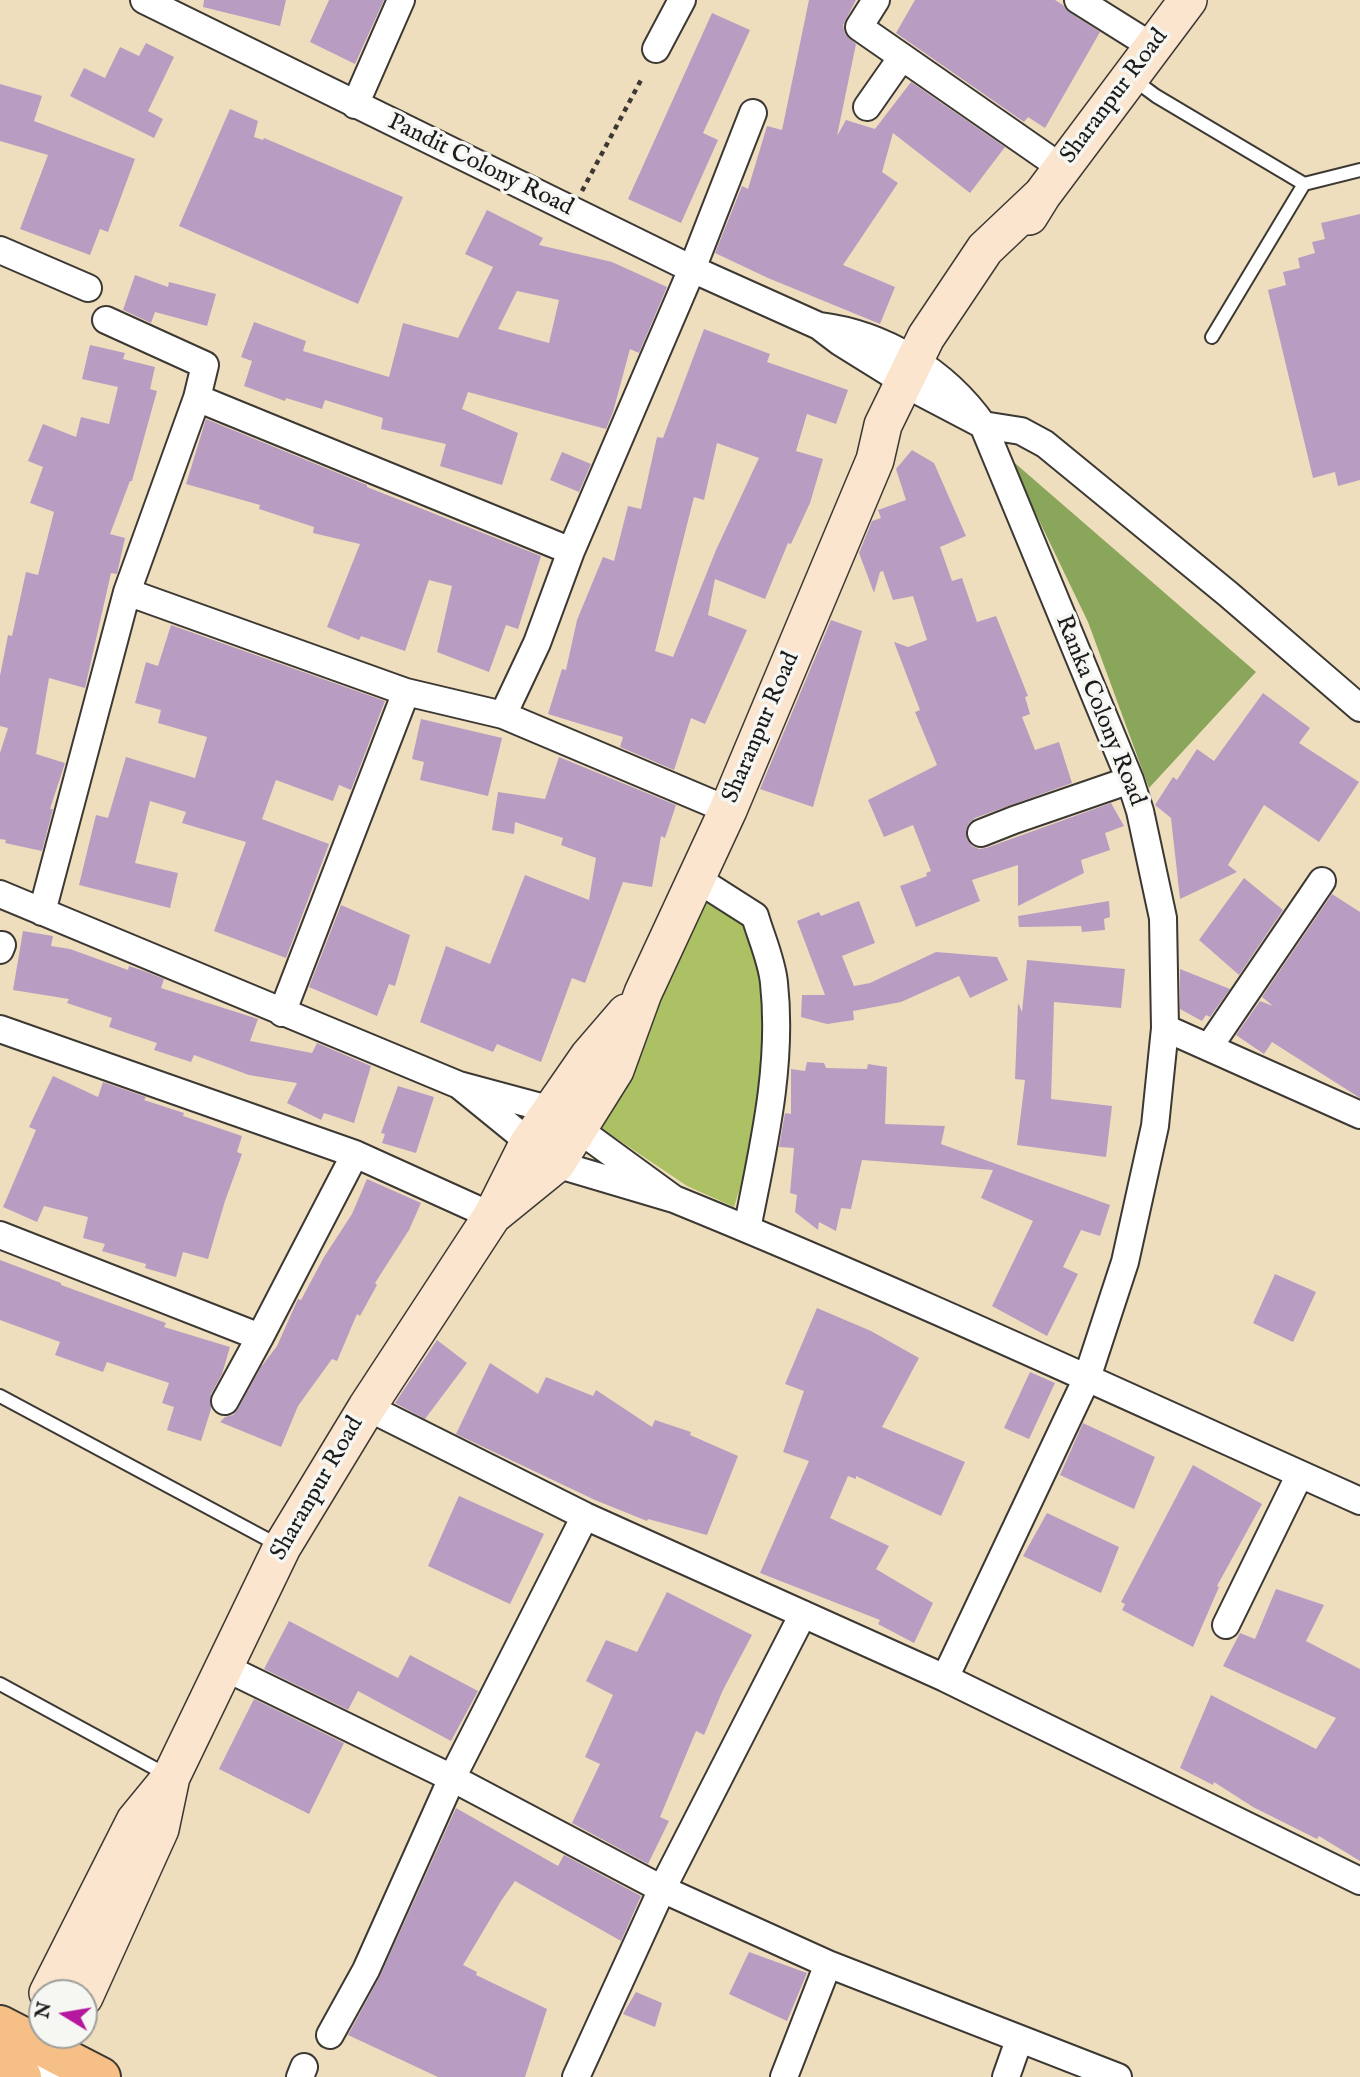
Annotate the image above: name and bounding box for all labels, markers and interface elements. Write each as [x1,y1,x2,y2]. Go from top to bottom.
street label: Sharanpur Road [1055,24,1175,170]
street label: Pandit Colony Road [383,109,577,223]
street label: Ranka Colony Road [1048,612,1150,810]
street label: Sharanpur Road [717,648,807,808]
street label: Sharanpur Road [265,1412,371,1566]
north arrow [28,1979,98,2049]
text: N [31,2000,58,2021]

